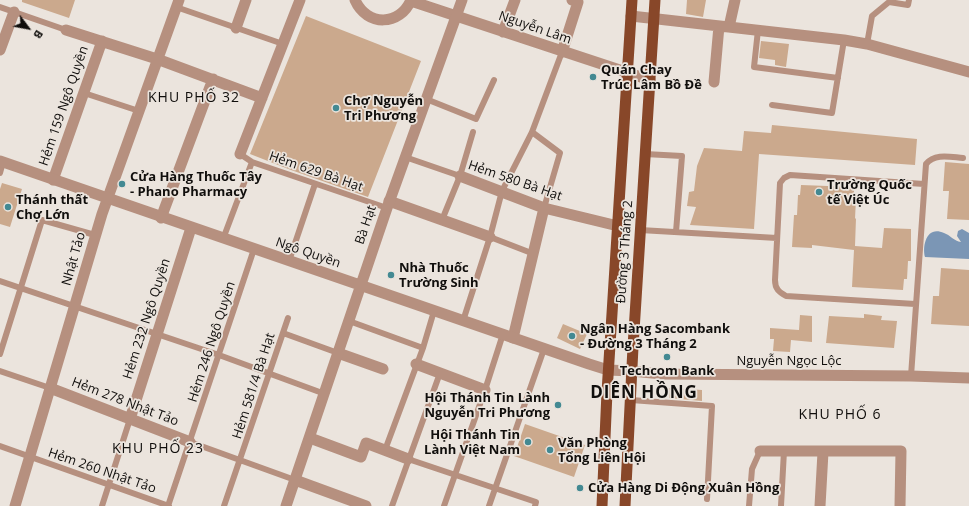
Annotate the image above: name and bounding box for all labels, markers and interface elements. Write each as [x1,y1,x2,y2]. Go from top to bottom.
north arrow [8,8,48,48]
street label: Nguyễn Lâm [497,8,573,48]
text: B [30,28,47,42]
street label: Hẻm 159 Ngô Quyền [36,44,92,168]
place label: Quán Chay Trúc Lâm Bồ Đề [601,62,702,93]
marker: Quán Chay Trúc Lâm Bồ Đề [588,72,598,82]
district label: KHU PHỐ 32 [148,90,240,106]
place label: Chợ Nguyễn Tri Phương [344,93,423,124]
marker: Chợ Nguyễn Tri Phương [331,103,341,113]
street label: Hẻm 629 Bà Hạt [267,149,365,195]
street label: Hẻm 580 Bà Hạt [466,158,564,204]
place label: Cửa Hàng Thuốc Tây - Phano Pharmacy [130,169,262,200]
place label: Trường Quốc tế Việt Úc [827,177,912,208]
marker: Cửa Hàng Thuốc Tây - Phano Pharmacy [117,179,127,189]
marker: Trường Quốc tế Việt Úc [814,187,824,197]
place label: Thánh thất Chợ Lớn [16,192,88,223]
street label: Đường 3 Tháng 2 [614,200,636,304]
marker: Thánh thất Chợ Lớn [3,202,13,212]
street label: Bà Hạt [352,203,380,247]
street label: Nhật Tảo [59,230,89,288]
street label: Ngô Quyền [273,235,343,271]
street label: Hẻm 232 Ngô Quyền [120,257,174,381]
place label: Nhà Thuốc Trường Sinh [399,260,479,291]
marker: Nhà Thuốc Trường Sinh [386,270,396,280]
street label: Hẻm 246 Ngô Quyền [185,280,239,404]
place label: Ngân Hàng Sacombank - Đường 3 Tháng 2 [580,321,730,352]
street label: Hẻm 581/4 Bà Hạt [229,331,279,441]
marker: Ngân Hàng Sacombank - Đường 3 Tháng 2 [567,331,577,341]
marker: Techcom Bank [662,352,672,362]
street label: Nguyễn Ngọc Lộc [736,353,842,369]
place label: Techcom Bank [620,363,714,379]
street label: Hẻm 278 Nhật Tảo [69,374,181,430]
district label: DIÊN HỒNG [590,383,698,403]
place label: Hội Thánh Tin Lành Nguyễn Tri Phương [424,390,550,421]
marker: Hội Thánh Tin Lành Nguyễn Tri Phương [553,400,563,410]
district label: KHU PHỐ 6 [798,407,882,423]
place label: Hội Thánh Tin Lành Việt Nam [424,427,520,458]
place label: Văn Phòng Tổng Liên Hội [558,435,646,466]
marker: Hội Thánh Tin Lành Việt Nam [523,437,533,447]
district label: KHU PHỐ 23 [112,441,204,457]
street label: Hẻm 260 Nhật Tảo [46,445,158,497]
marker: Văn Phòng Tổng Liên Hội [545,445,555,455]
place label: Cửa Hàng Di Động Xuân Hồng [588,480,779,496]
marker: Cửa Hàng Di Động Xuân Hồng [575,483,585,493]

